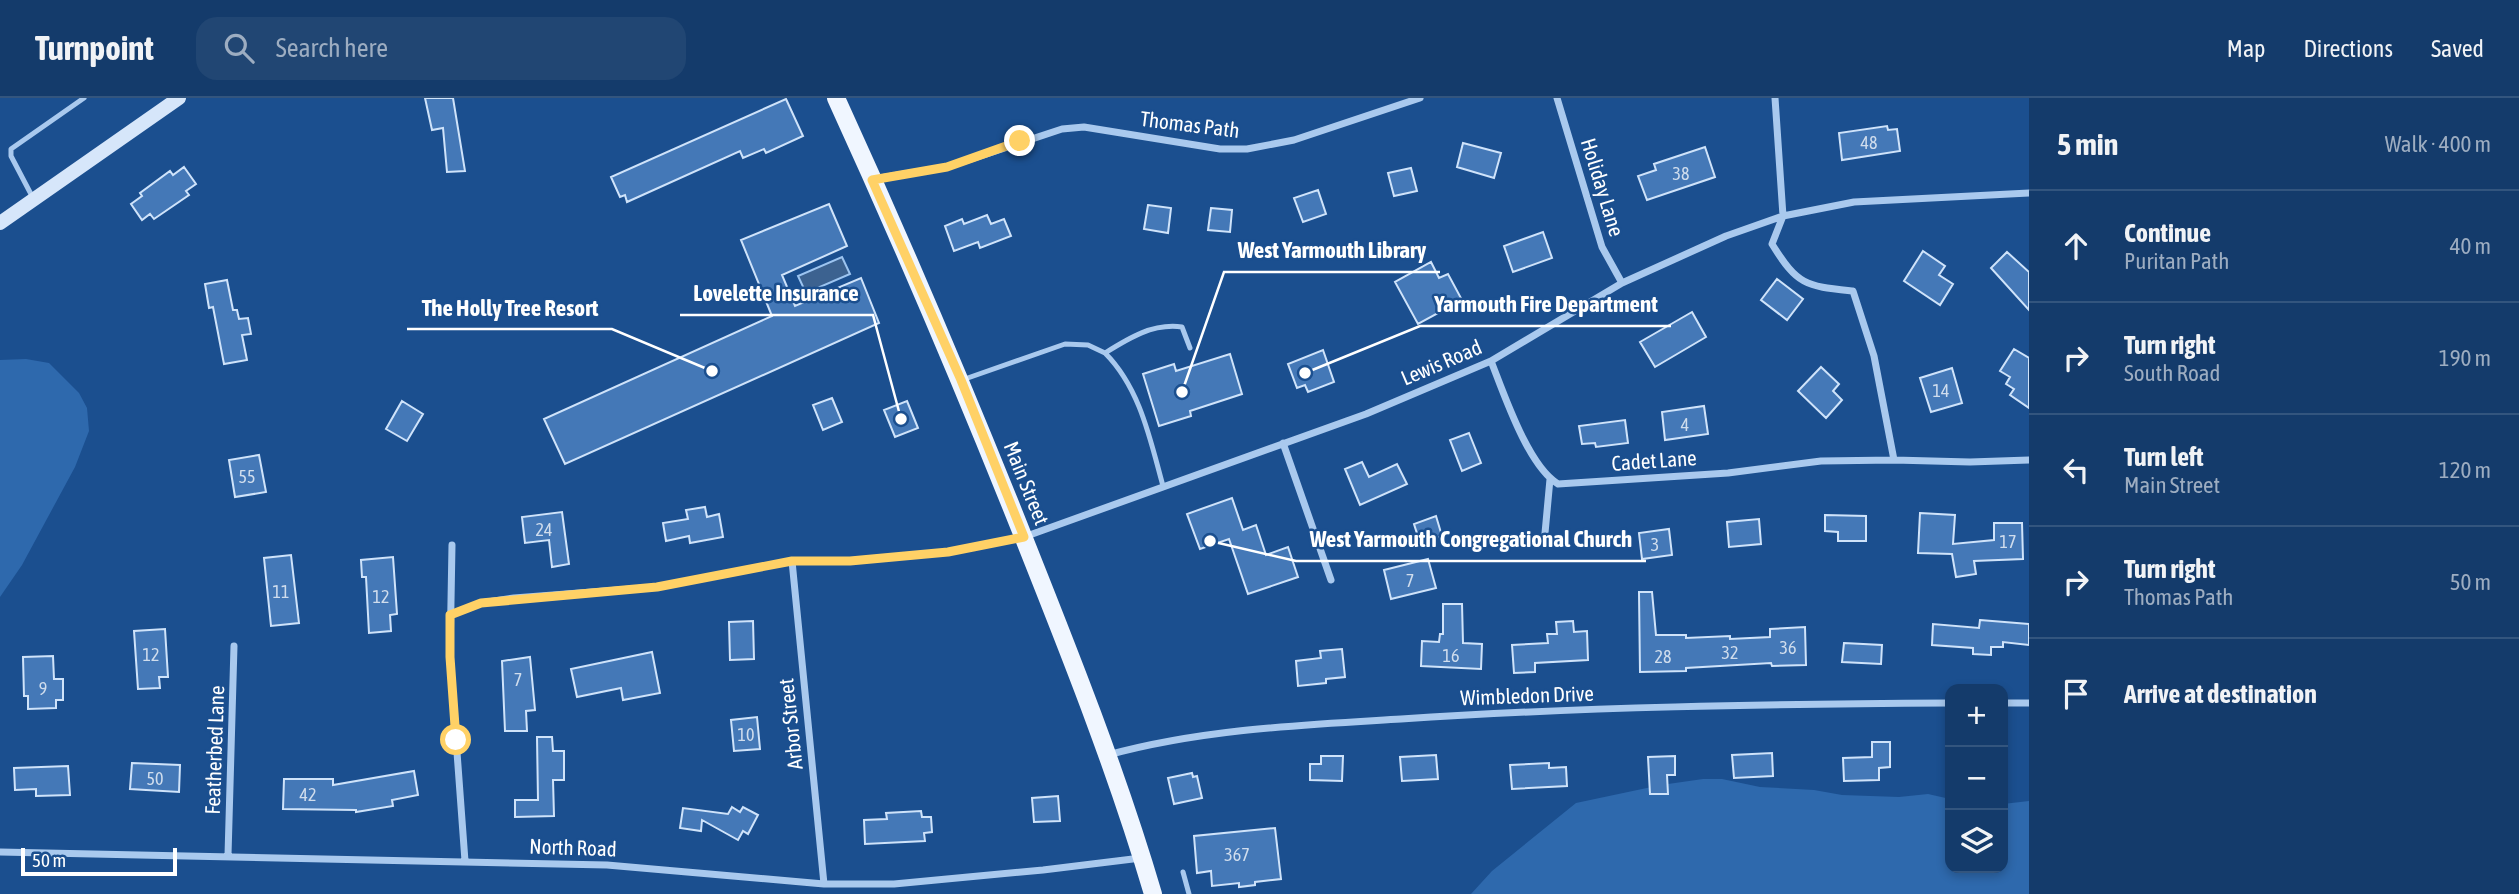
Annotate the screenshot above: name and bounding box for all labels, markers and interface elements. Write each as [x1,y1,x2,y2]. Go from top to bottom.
search box [196,17,686,80]
text: Turnpoint [35,29,154,67]
icon: search [220,29,258,67]
text: Search here [276,33,388,63]
text: Map [2227,35,2265,62]
text: Directions [2303,35,2393,62]
text: Saved [2431,35,2484,62]
street label: Thomas Path [1139,106,1241,142]
route end [1004,125,1035,156]
text: 5 min [2057,127,2118,161]
text: Walk · 400 m [2385,131,2491,157]
house number: 48 [1861,132,1877,153]
street label: Holiday Lane [1577,135,1629,239]
house number: 38 [1673,163,1689,184]
text: Continue [2124,218,2211,248]
icon: ahead [2057,227,2095,265]
callout: West Yarmouth Library [1224,228,1440,272]
text: 40 m [2450,233,2491,259]
text: West Yarmouth Library [1237,237,1427,263]
text: Puritan Path [2124,248,2229,274]
callout: Lovelette Insurance [680,271,873,315]
text: Lovelette Insurance [693,280,859,306]
callout: Yarmouth Fire Department [1420,282,1671,326]
callout: The Holly Tree Resort [407,285,612,329]
text: Yarmouth Fire Department [1433,291,1658,317]
text: The Holly Tree Resort [422,295,599,321]
text: Turn right [2124,330,2215,360]
street label: Lewis Road [1397,334,1485,390]
icon: right [2057,339,2095,377]
text: 190 m [2439,345,2491,371]
text: South Road [2124,360,2220,386]
house number: 14 [1933,380,1949,401]
house number: 4 [1681,414,1689,435]
street label: Main Street [999,438,1055,528]
text: Turn left [2124,442,2204,472]
street label: Cadet Lane [1611,445,1697,475]
icon: left [2057,451,2095,489]
text: 120 m [2439,457,2491,483]
house number: 55 [239,466,255,487]
text: Main Street [2124,472,2220,498]
callout: West Yarmouth Congregational Church [1296,517,1646,561]
house number: 24 [536,519,552,540]
text: West Yarmouth Congregational Church [1309,526,1632,552]
house number: 17 [2000,531,2016,552]
house number: 3 [1651,534,1659,555]
text: Turn right [2124,554,2215,584]
icon: right [2057,563,2095,601]
text: 50 m [2450,569,2491,595]
house number: 7 [1406,570,1414,591]
house number: 11 [273,581,289,602]
text: Thomas Path [2124,584,2233,610]
house number: 12 [373,586,389,607]
house number: 36 [1780,637,1796,658]
house number: 32 [1722,642,1738,663]
house number: 12 [143,644,159,665]
house number: 16 [1443,645,1459,666]
house number: 28 [1655,646,1671,667]
house number: 7 [514,669,522,690]
icon: arrive [2057,675,2095,713]
street label: Arbor Street [773,677,807,771]
house number: 9 [39,678,47,699]
text: Arrive at destination [2124,679,2317,709]
street label: Wimbledon Drive [1460,681,1594,709]
map controls [1945,684,2008,873]
button: + [1945,684,2008,747]
street label: Featherbed Lane [200,685,228,815]
route start [440,724,471,755]
house number: 10 [738,724,754,745]
button: − [1945,747,2008,810]
house number: 50 [147,768,163,789]
house number: 42 [300,784,316,805]
button: layers [1945,810,2008,873]
street label: North Road [529,833,617,861]
house number: 367 [1224,844,1250,865]
scale bar [21,845,177,877]
text: 50 m [32,849,66,871]

